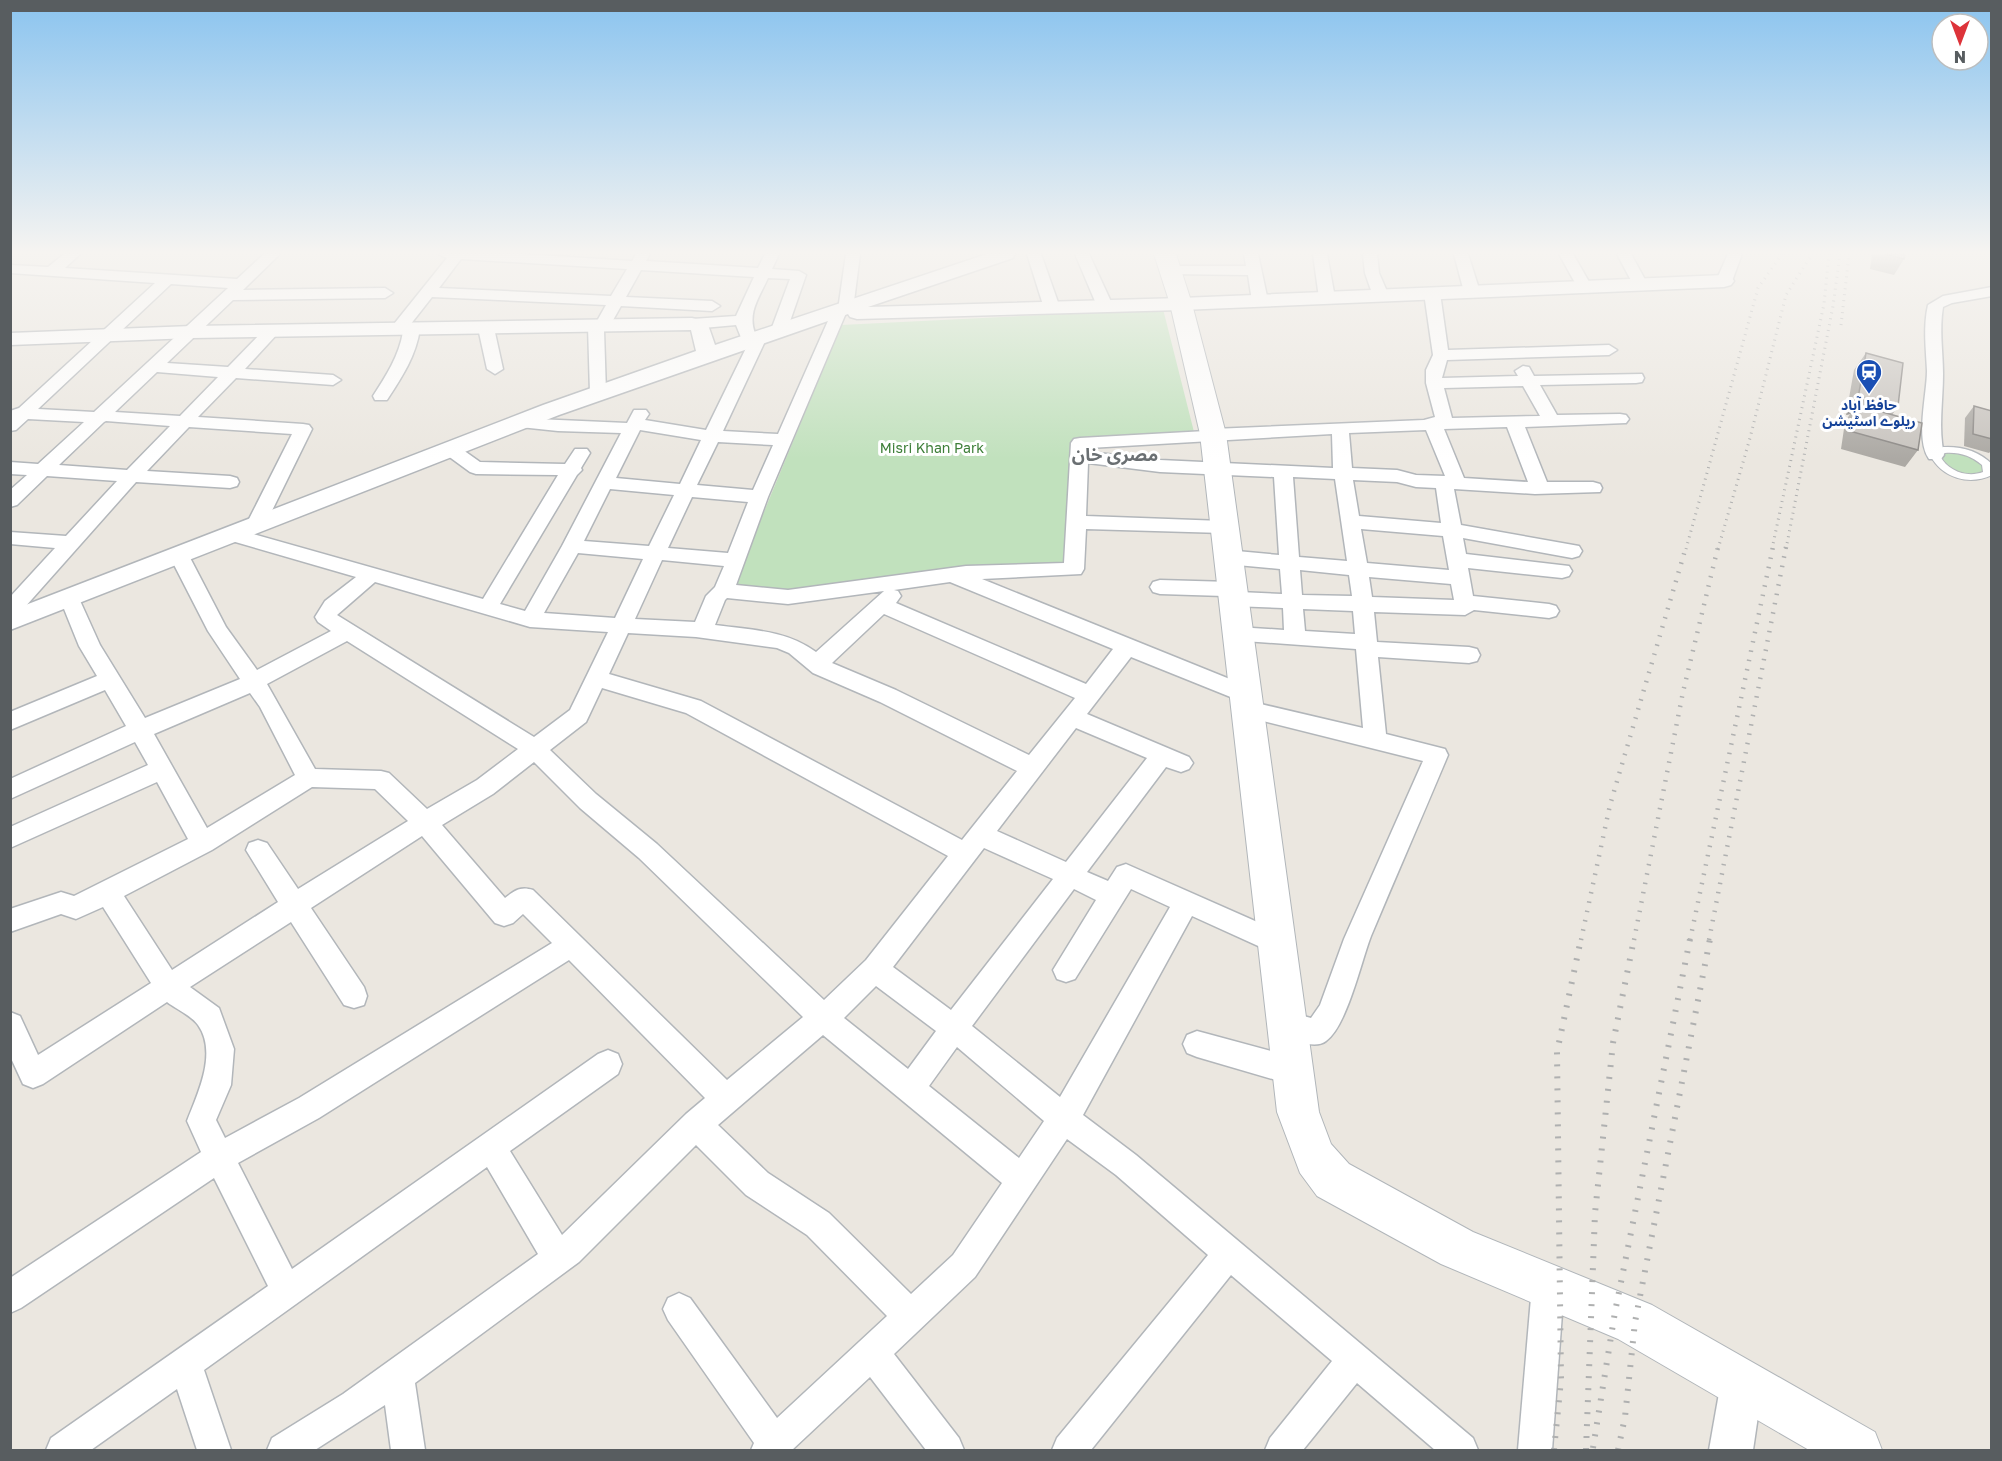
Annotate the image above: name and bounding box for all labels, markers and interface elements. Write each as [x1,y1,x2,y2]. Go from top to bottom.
north arrow [1930,12,1990,72]
text: N [1954,47,1966,67]
station icon: حافظ آباد ریلوے اسٹیشن [1854,357,1884,395]
place label: حافظ آباد ریلوے اسٹیشن [1822,396,1916,430]
park label: Misri Khan Park [880,439,984,456]
district label: مصری خان [1072,443,1158,466]

